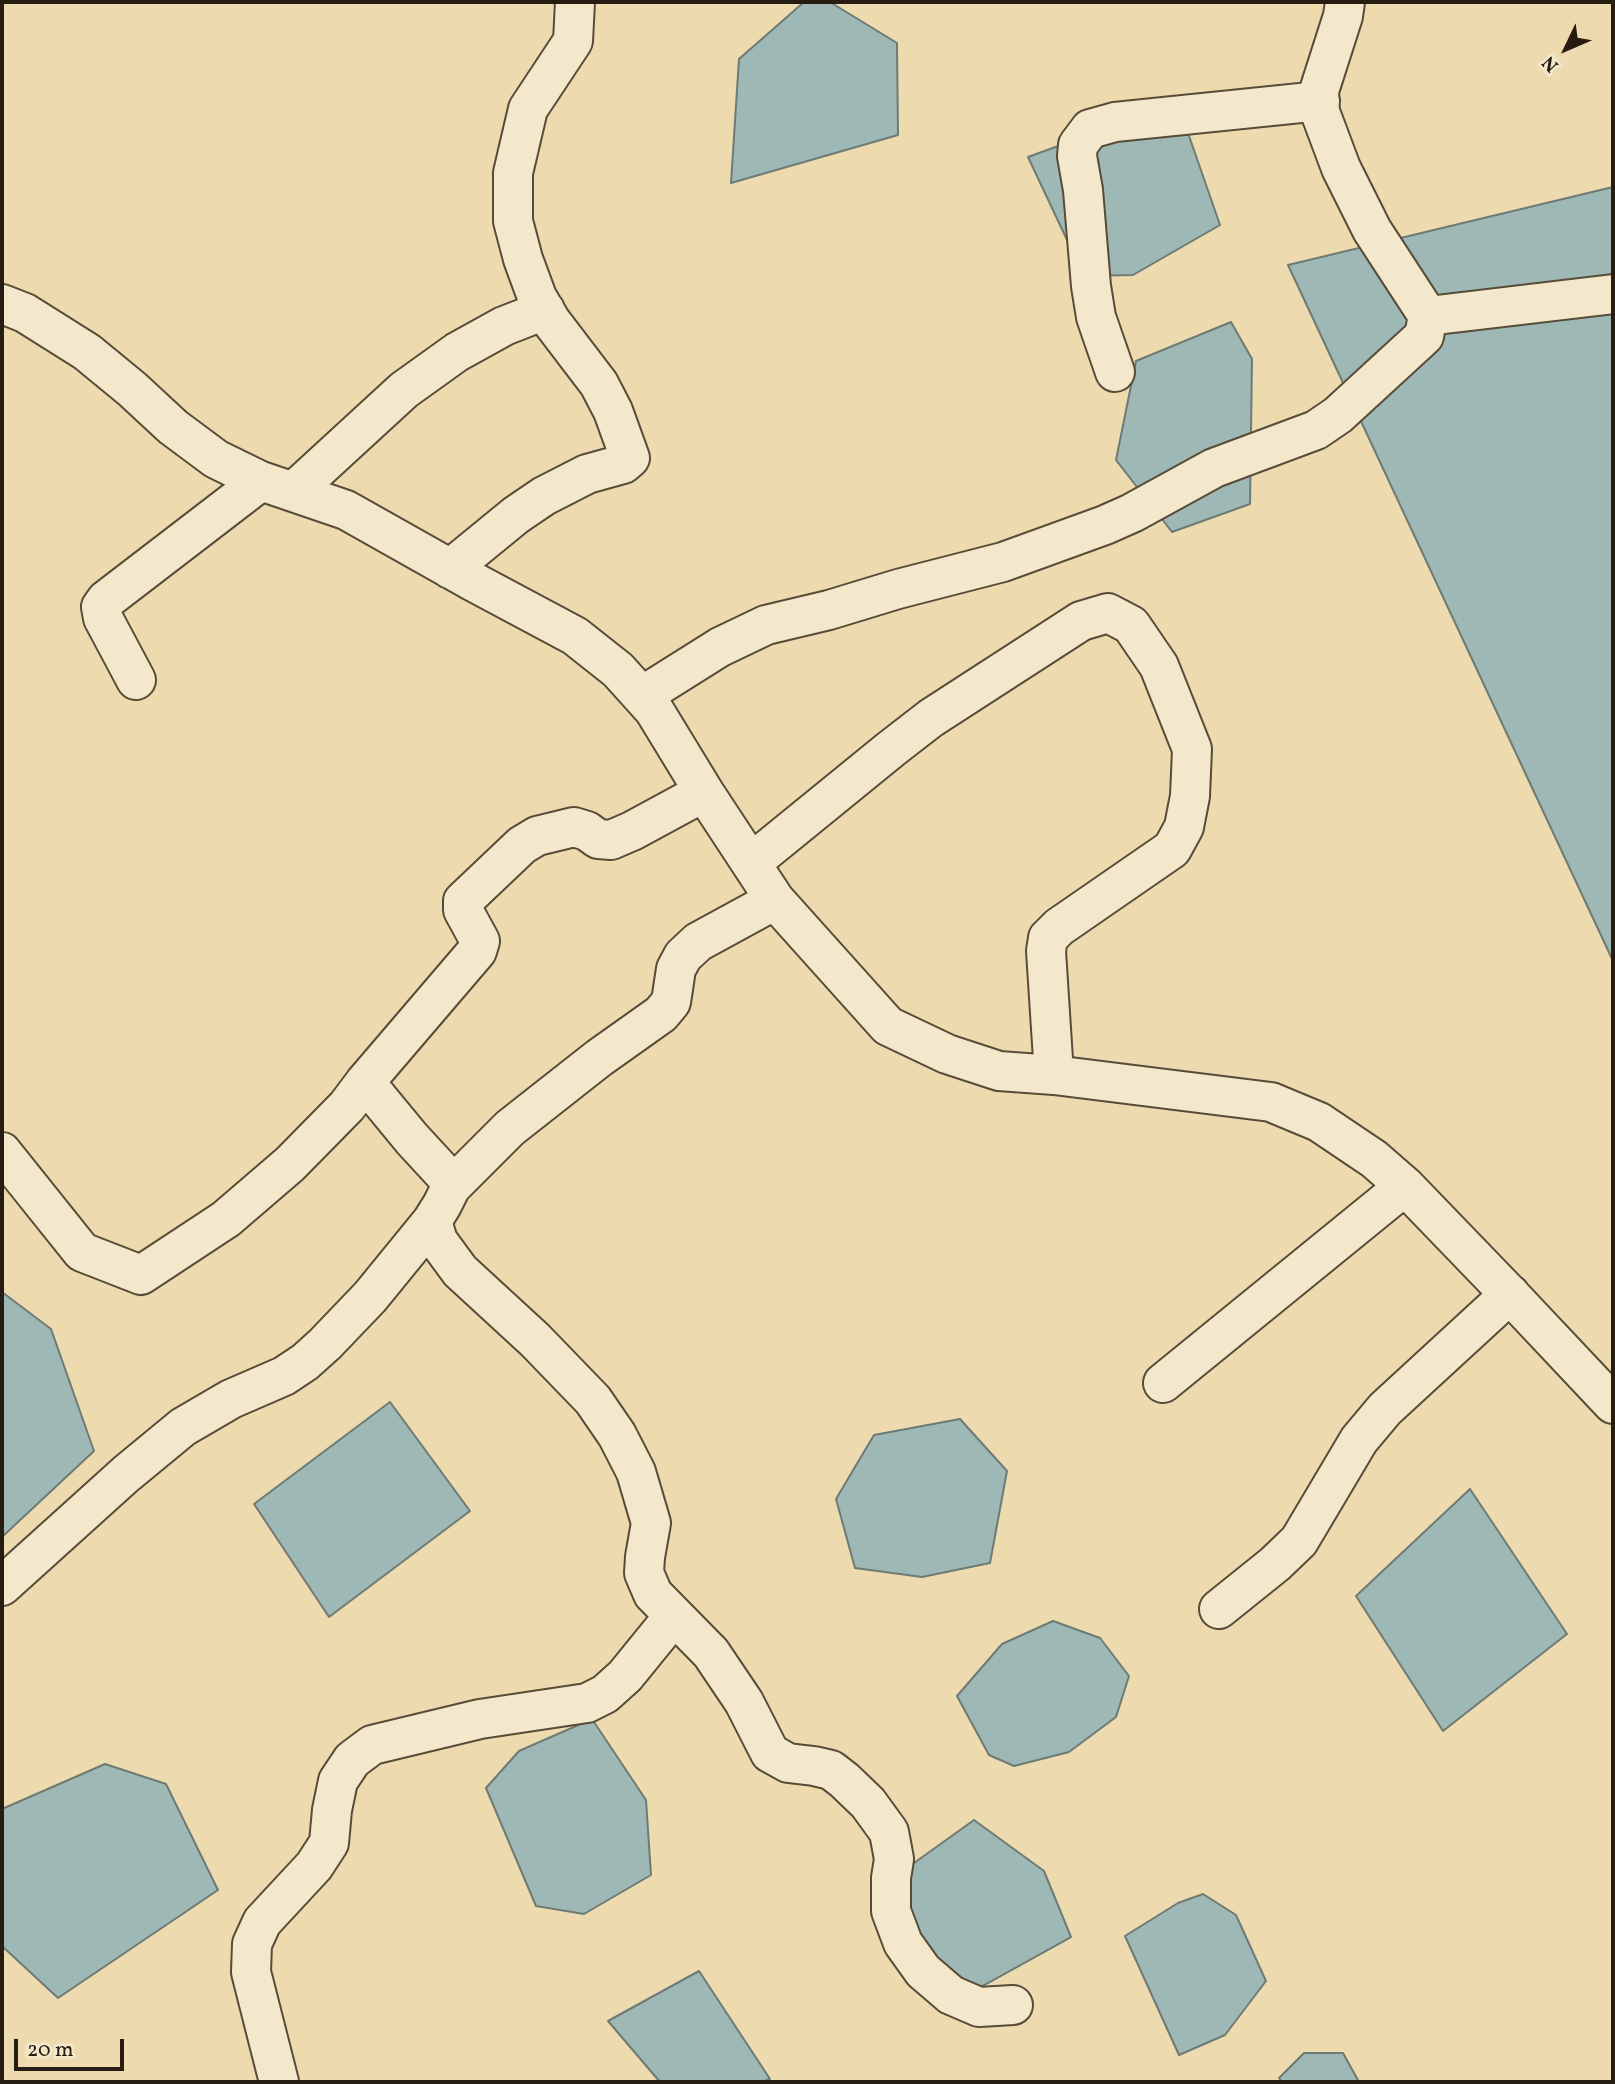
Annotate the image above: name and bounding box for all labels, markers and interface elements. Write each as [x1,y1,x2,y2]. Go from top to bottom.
north arrow [1531,14,1601,84]
text: N [1537,50,1565,78]
scale bar [18,2024,128,2068]
text: 20 m [27,2036,73,2065]

